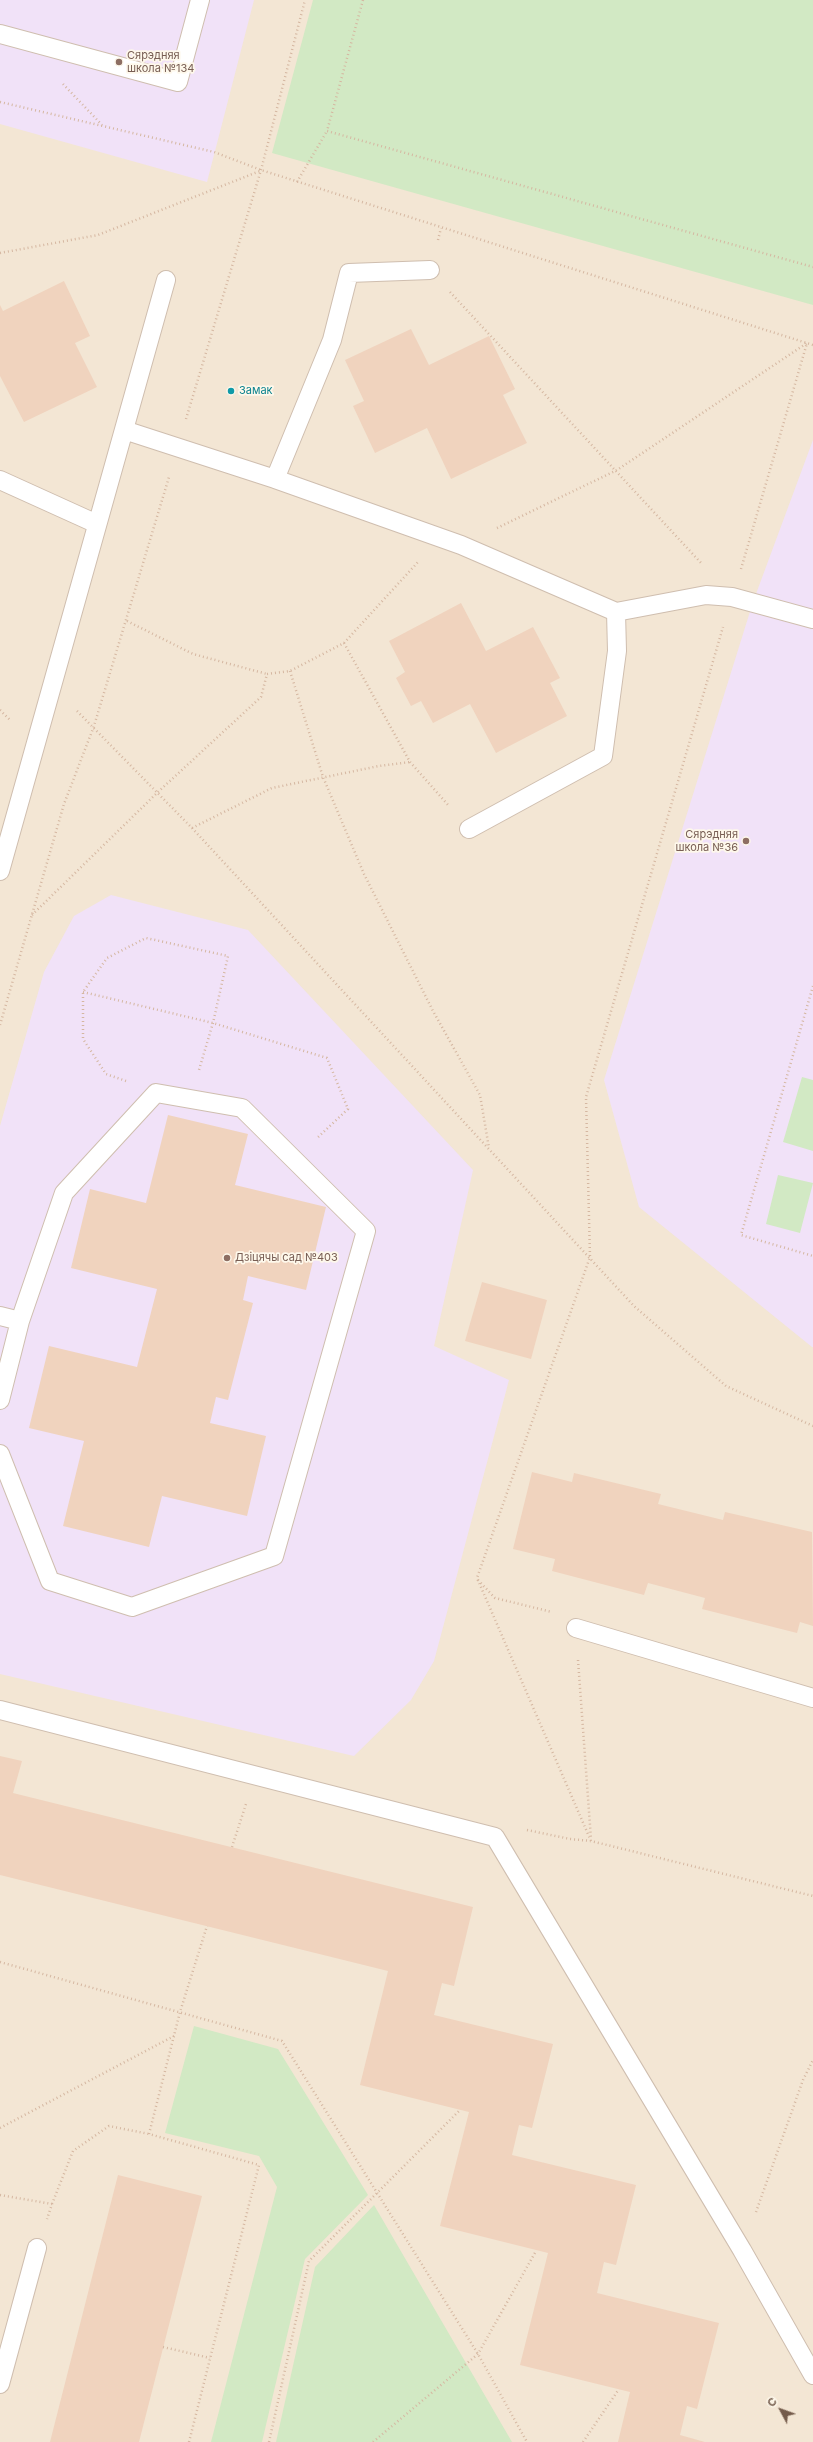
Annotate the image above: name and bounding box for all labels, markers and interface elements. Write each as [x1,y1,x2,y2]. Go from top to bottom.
place label: Сярэдняя школа №134 [127,49,194,75]
marker: Сярэдняя школа №134 [114,57,124,67]
place label: Замак [239,384,273,398]
marker: Замак [226,386,236,396]
place label: Сярэдняя школа №36 [675,828,738,854]
marker: Сярэдняя школа №36 [741,836,751,846]
place label: Дзіцячы сад №403 [235,1251,338,1265]
marker: Дзіцячы сад №403 [222,1253,232,1263]
north arrow [761,2390,801,2430]
text: С [764,2394,780,2410]

